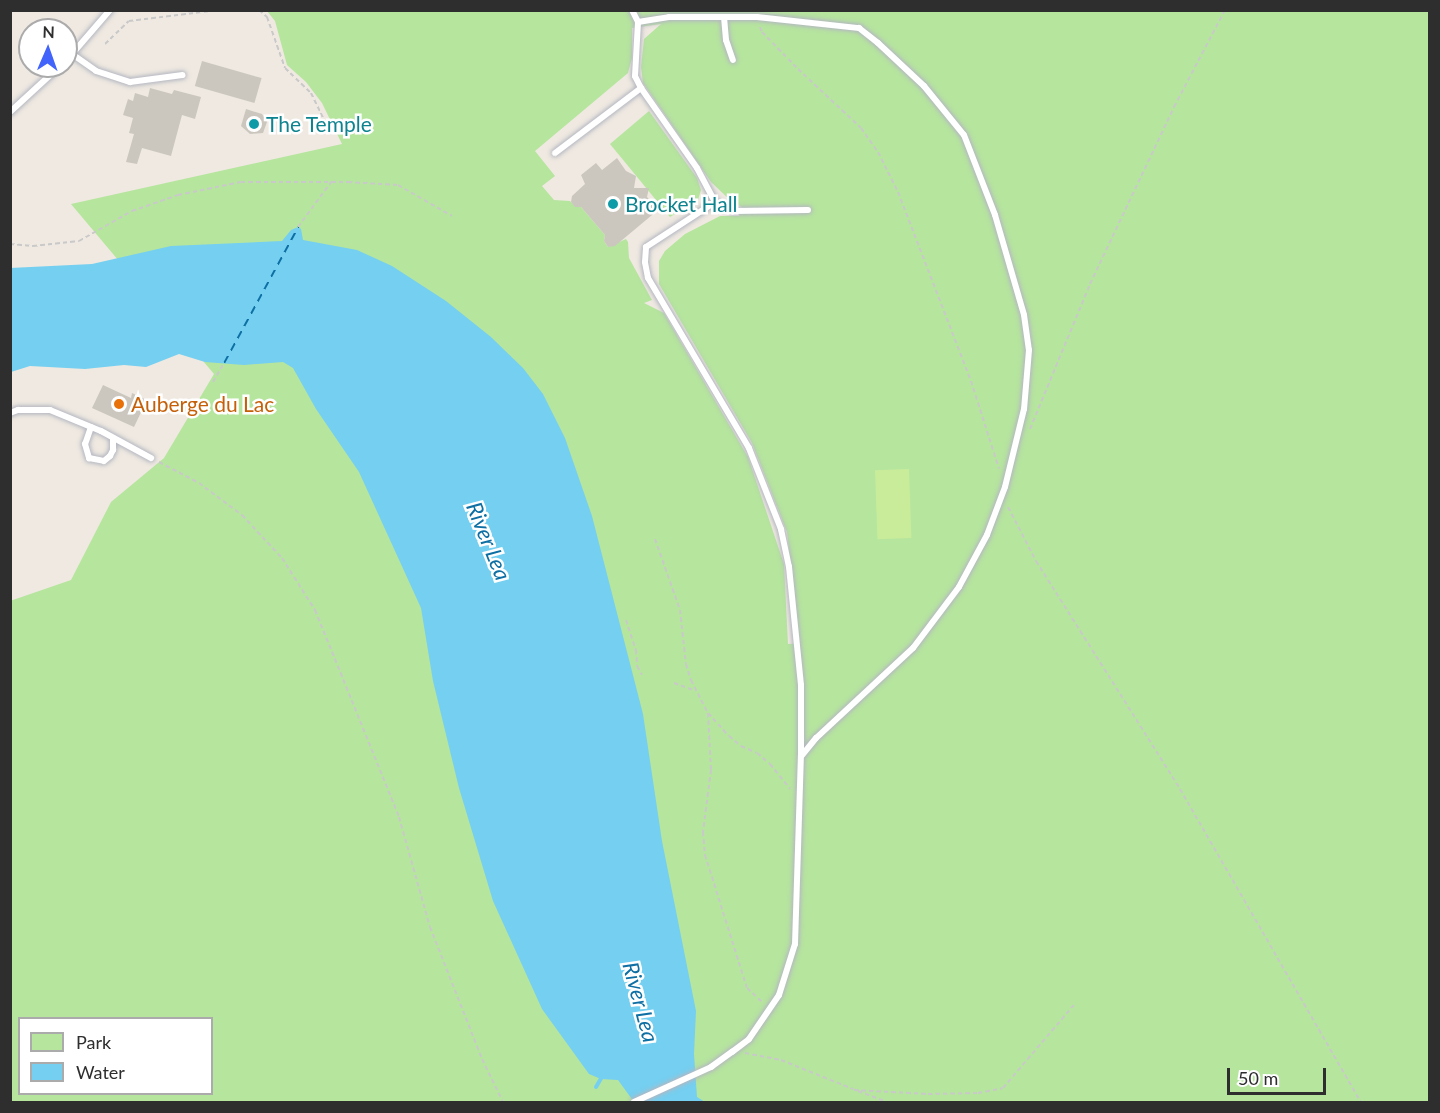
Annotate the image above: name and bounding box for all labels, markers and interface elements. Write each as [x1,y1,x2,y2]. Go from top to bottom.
north arrow [18,18,78,78]
text: N [42,22,55,41]
place label: The Temple [266,111,372,137]
marker: The Temple [247,117,261,131]
place label: Brocket Hall [625,191,738,217]
marker: Brocket Hall [606,197,620,211]
place label: Auberge du Lac [131,391,274,417]
marker: Auberge du Lac [112,397,126,411]
water label: River Lea [461,498,517,584]
water label: River Lea [618,959,664,1045]
legend [18,1017,213,1095]
text: Park [76,1031,111,1053]
scale bar [1230,1056,1329,1094]
text: Water [76,1061,125,1083]
text: 50 m [1238,1067,1278,1089]

